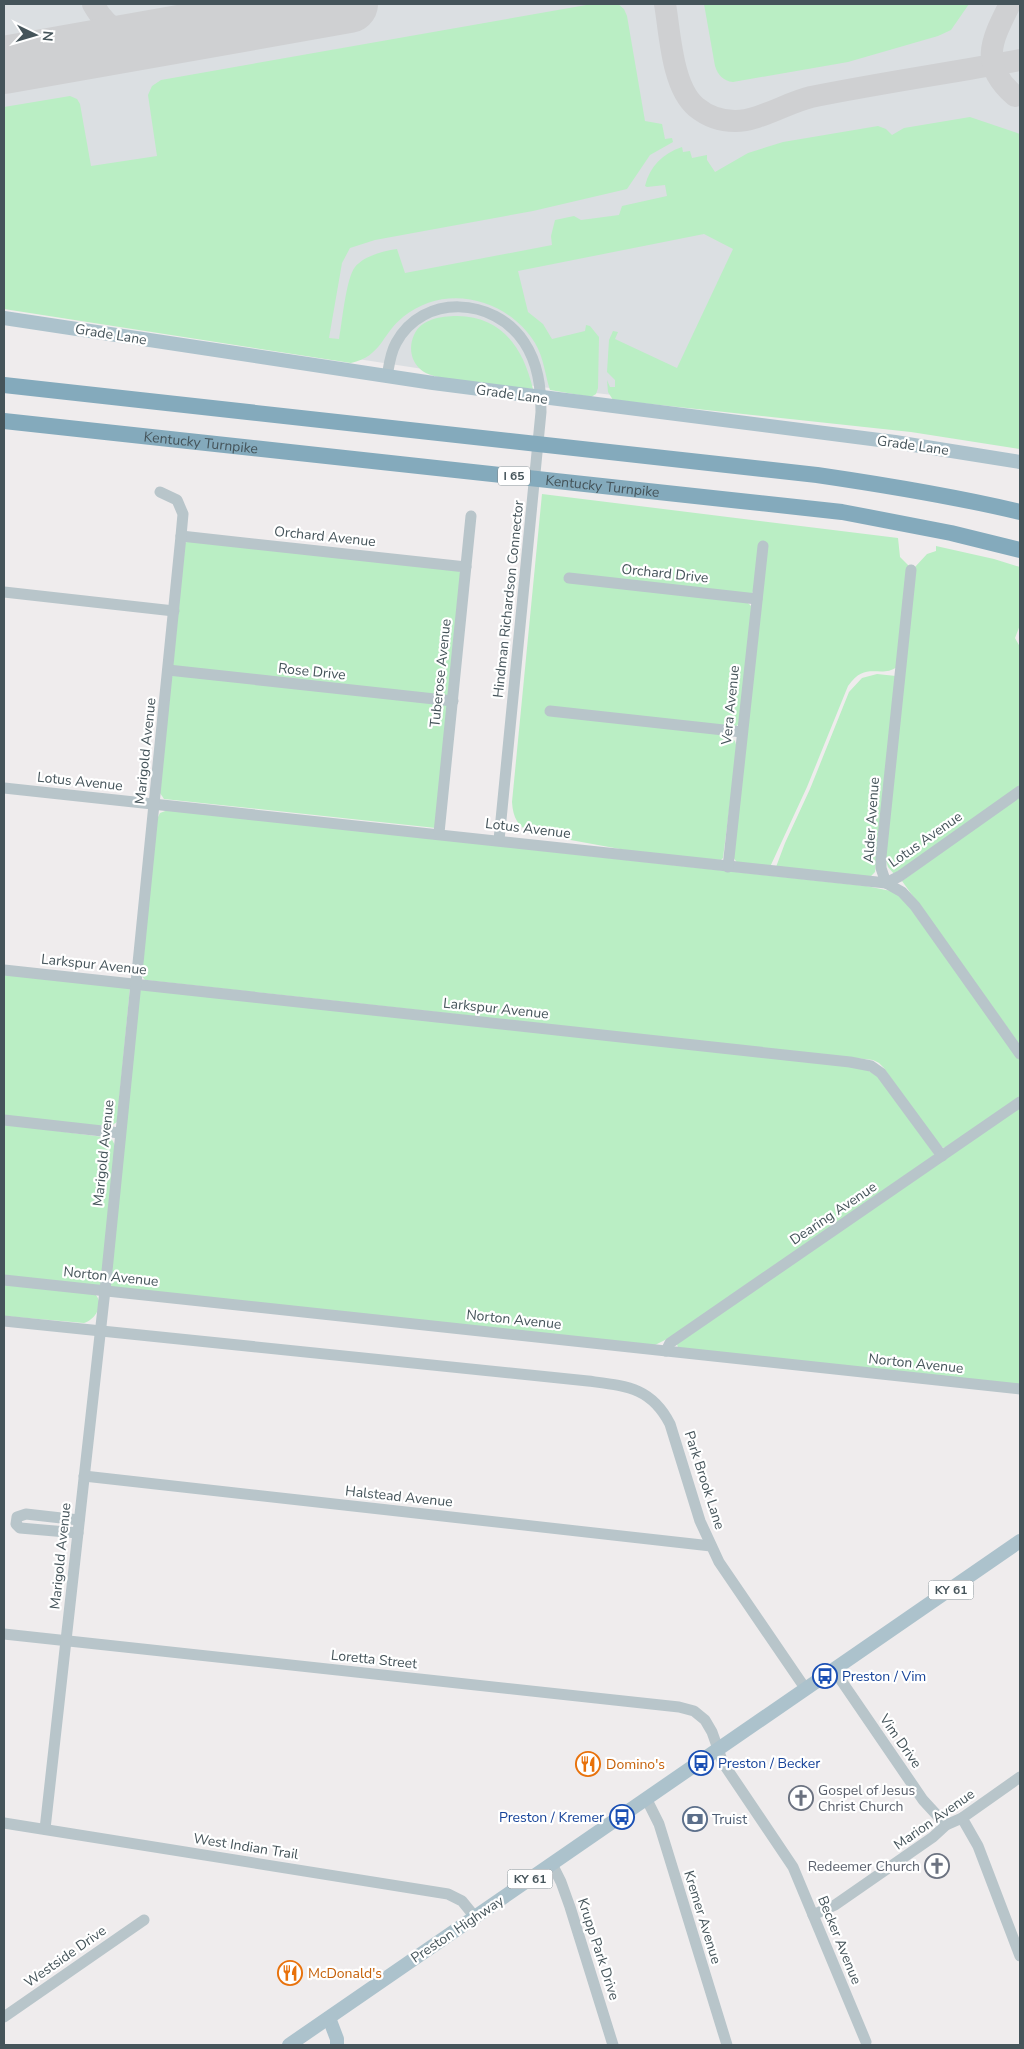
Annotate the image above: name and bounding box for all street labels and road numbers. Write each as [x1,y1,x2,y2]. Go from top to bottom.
street label: Grade Lane [74,319,148,350]
street label: Grade Lane [475,380,549,409]
street label: Kentucky Turnpike [143,427,259,459]
street label: Grade Lane [876,431,950,460]
road number: I 65 [498,466,530,486]
street label: Kentucky Turnpike [544,471,661,502]
street label: Hindman Richardson Connector [489,499,528,699]
street label: Orchard Avenue [273,522,377,551]
street label: Orchard Drive [620,559,709,588]
street label: Tuberose Avenue [425,618,456,728]
street label: Rose Drive [277,658,347,684]
street label: Vera Avenue [717,664,744,747]
street label: Marigold Avenue [130,697,161,805]
street label: Lotus Avenue [36,768,124,795]
street label: Alder Avenue [859,776,884,864]
street label: Lotus Avenue [885,807,966,872]
street label: Lotus Avenue [484,814,572,843]
street label: Larkspur Avenue [40,950,148,979]
street label: Larkspur Avenue [442,994,550,1023]
street label: Marigold Avenue [88,1099,119,1207]
street label: Dearing Avenue [786,1177,880,1250]
street label: Norton Avenue [63,1262,159,1291]
street label: Norton Avenue [466,1305,562,1334]
street label: Norton Avenue [868,1349,964,1378]
street label: Park Brook Lane [680,1428,729,1532]
street label: Halstead Avenue [344,1481,454,1512]
street label: Marigold Avenue [45,1502,76,1610]
road number: KY 61 [928,1580,974,1600]
street label: Loretta Street [330,1646,418,1673]
street label: Vim Drive [875,1710,926,1772]
street label: Marion Avenue [890,1784,978,1854]
street label: West Indian Trail [192,1829,301,1864]
street label: Kremer Avenue [679,1868,726,1966]
road number: KY 61 [508,1870,552,1888]
street label: Preston Highway [407,1891,508,1968]
street label: Becker Avenue [813,1893,866,1987]
street label: Krupp Park Drive [573,1896,624,2003]
street label: Westside Drive [21,1921,110,1992]

